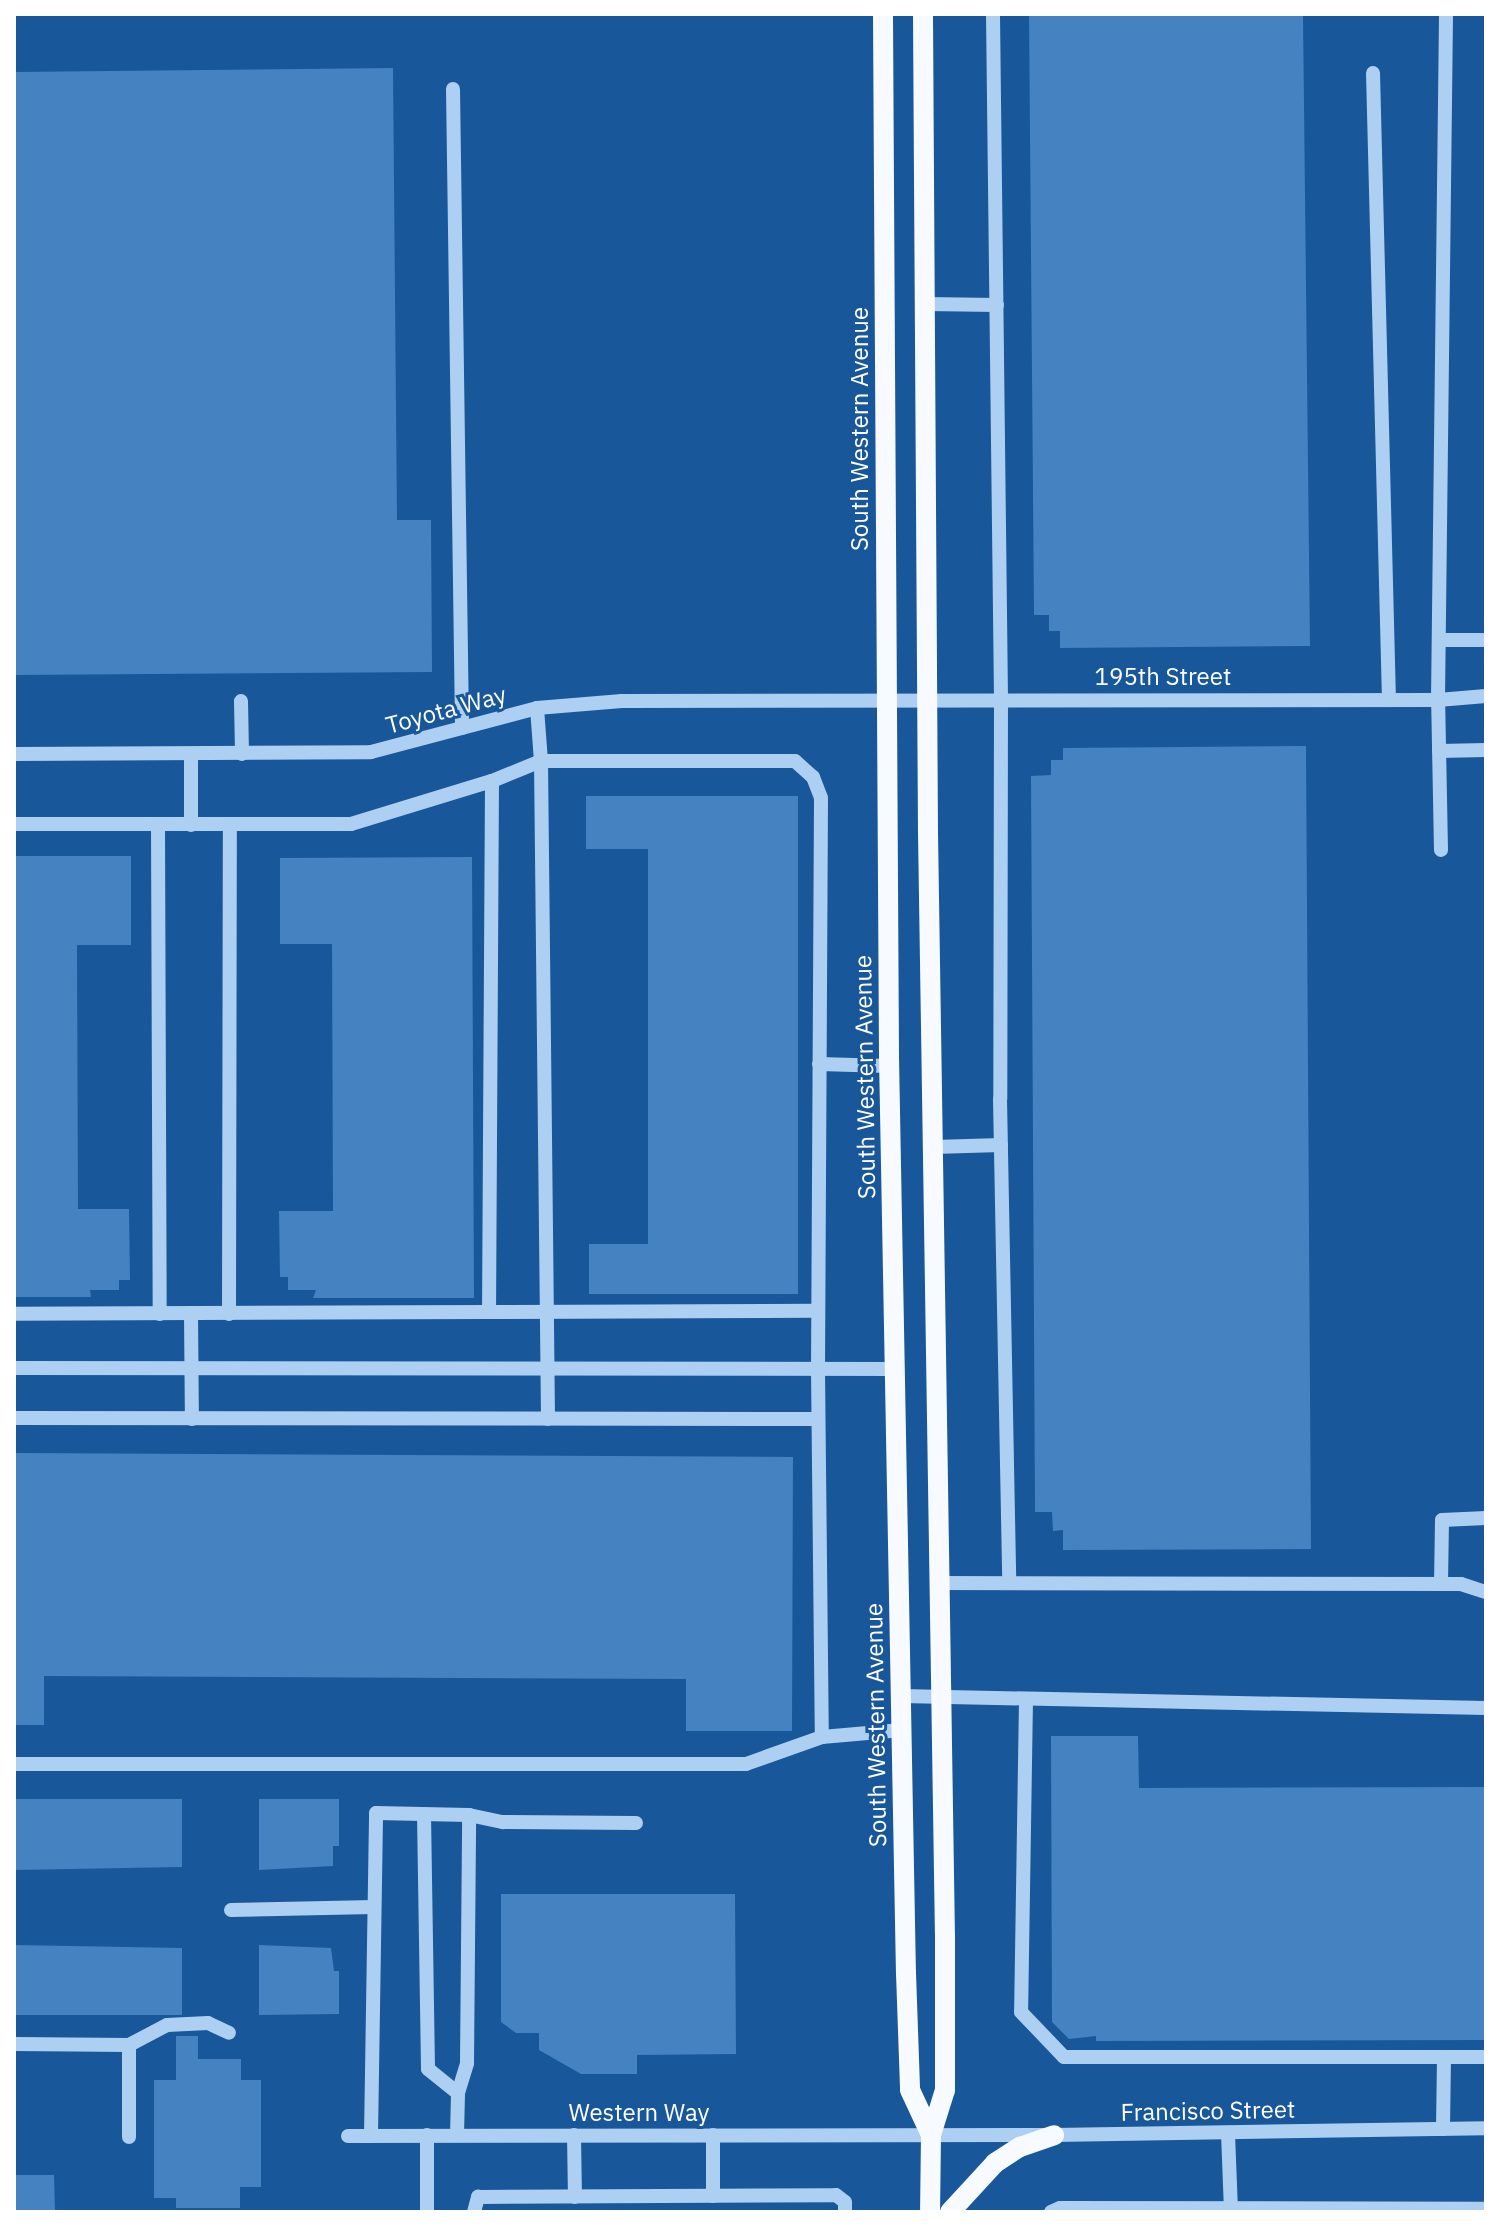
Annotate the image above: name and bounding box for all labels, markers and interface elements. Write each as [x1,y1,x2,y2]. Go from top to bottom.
street label: South Western Avenue [846,307,874,551]
street label: 195th Street [1095,663,1231,691]
street label: Toyota Way [383,680,509,740]
street label: South Western Avenue [848,955,882,1199]
street label: South Western Avenue [859,1603,893,1847]
street label: Francisco Street [1120,2095,1296,2127]
street label: Western Way [568,2099,710,2127]

